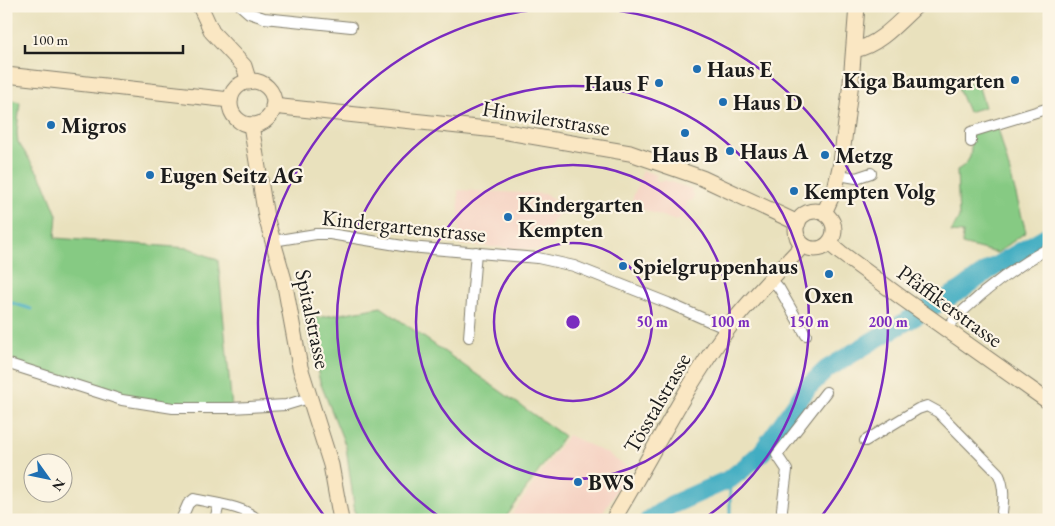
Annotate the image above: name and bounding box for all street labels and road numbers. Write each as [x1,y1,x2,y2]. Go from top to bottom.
street label: Hinwilerstrasse [480,94,612,142]
street label: Kindergartenstrasse [321,203,488,249]
street label: Pfäffikerstrasse [891,258,1009,354]
street label: Spitalstrasse [288,267,338,372]
street label: Tösstalstrasse [617,347,698,459]

